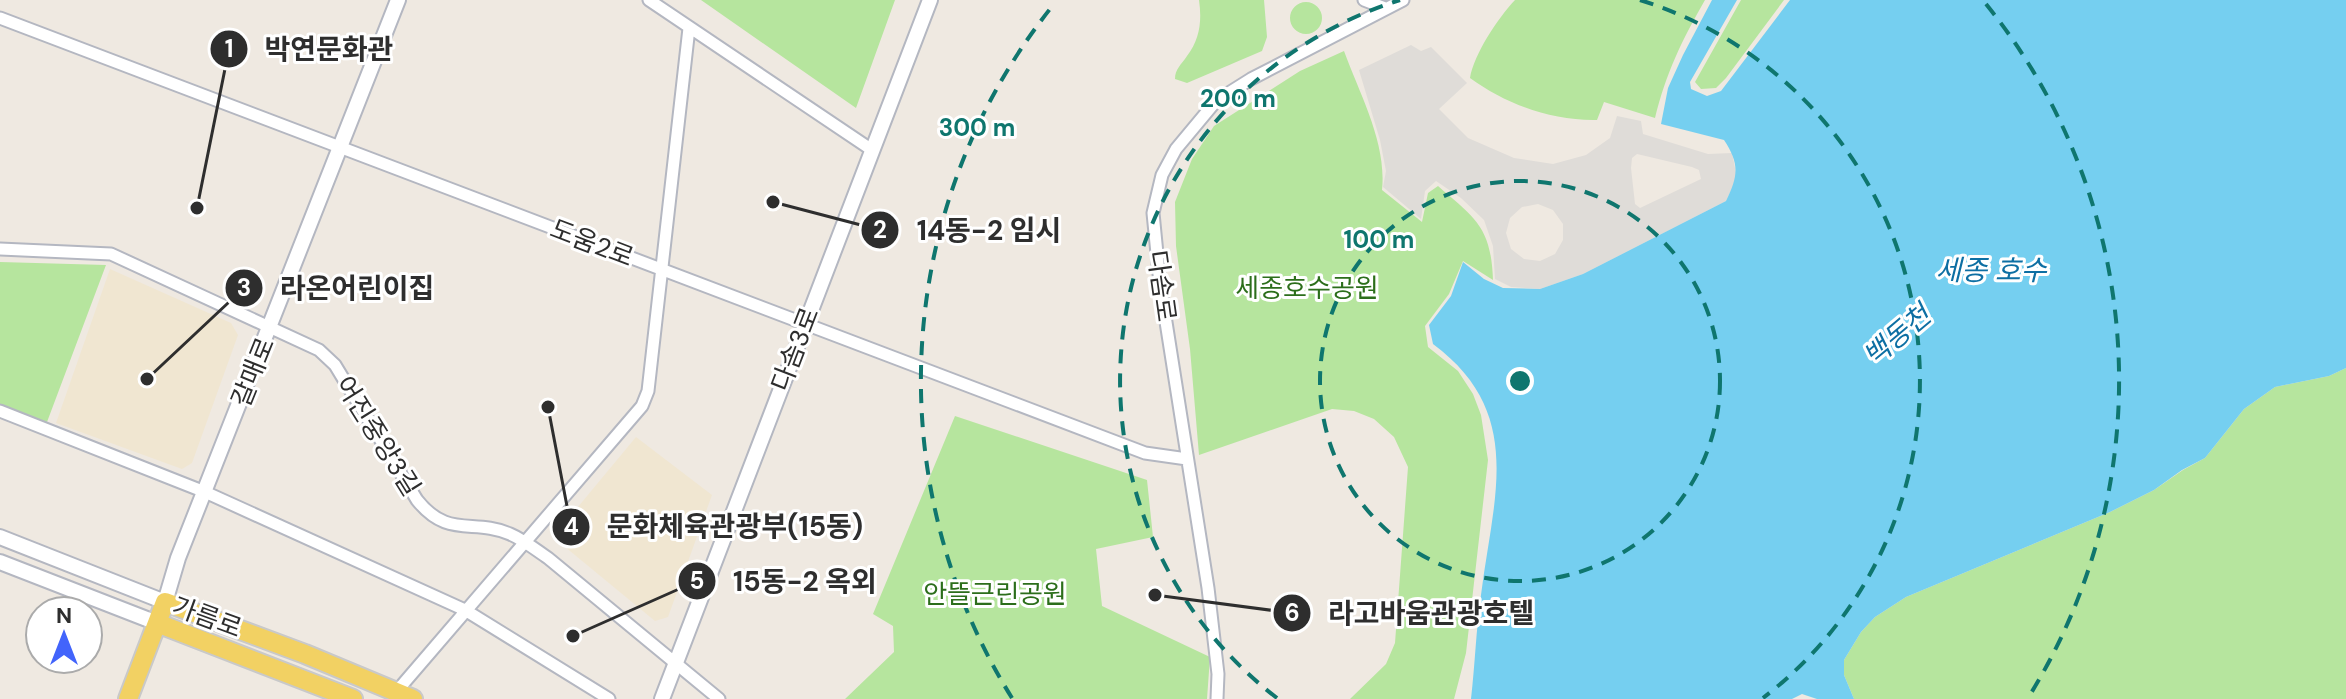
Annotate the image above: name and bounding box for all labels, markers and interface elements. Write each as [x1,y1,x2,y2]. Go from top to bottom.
callout: 박연문화관 [209,23,409,75]
text: 박연문화관 [265,31,393,68]
text: 1 [225,33,233,64]
text: 200 m [1200,83,1276,114]
text: 300 m [939,112,1015,143]
callout: 14동-2 임시 [860,204,1077,256]
street label: 도움2로 [545,212,639,274]
text: 14동-2 임시 [917,212,1061,249]
text: 2 [873,214,887,245]
text: 100 m [1344,224,1414,255]
street label: 다솜로 [1140,248,1184,324]
water label: 세종 호수 [1936,252,2048,289]
callout: 라온어린이집 [224,262,450,314]
text: 라온어린이집 [280,270,434,307]
park label: 세종호수공원 [1235,271,1379,305]
text: 3 [237,272,251,303]
water label: 백동천 [1856,295,1941,375]
street label: 다솜3로 [764,302,826,396]
street label: 갈매로 [224,332,282,412]
centre of rings [1506,367,1534,395]
street label: 어진중앙3길 [328,370,428,502]
callout: 문화체육관광부(15동) [551,501,879,553]
text: 문화체육관광부(15동) [607,508,863,545]
text: 4 [563,511,579,542]
callout: 15동-2 옥외 [677,555,893,607]
text: 15동-2 옥외 [733,563,877,600]
text: 5 [690,565,704,596]
park label: 안뜰근린공원 [923,577,1067,611]
callout: 라고바움관광호텔 [1272,587,1550,639]
street label: 가름로 [167,589,247,645]
north arrow [24,595,104,675]
text: 라고바움관광호텔 [1328,595,1534,632]
text: 6 [1284,597,1300,628]
text: N [56,601,72,630]

